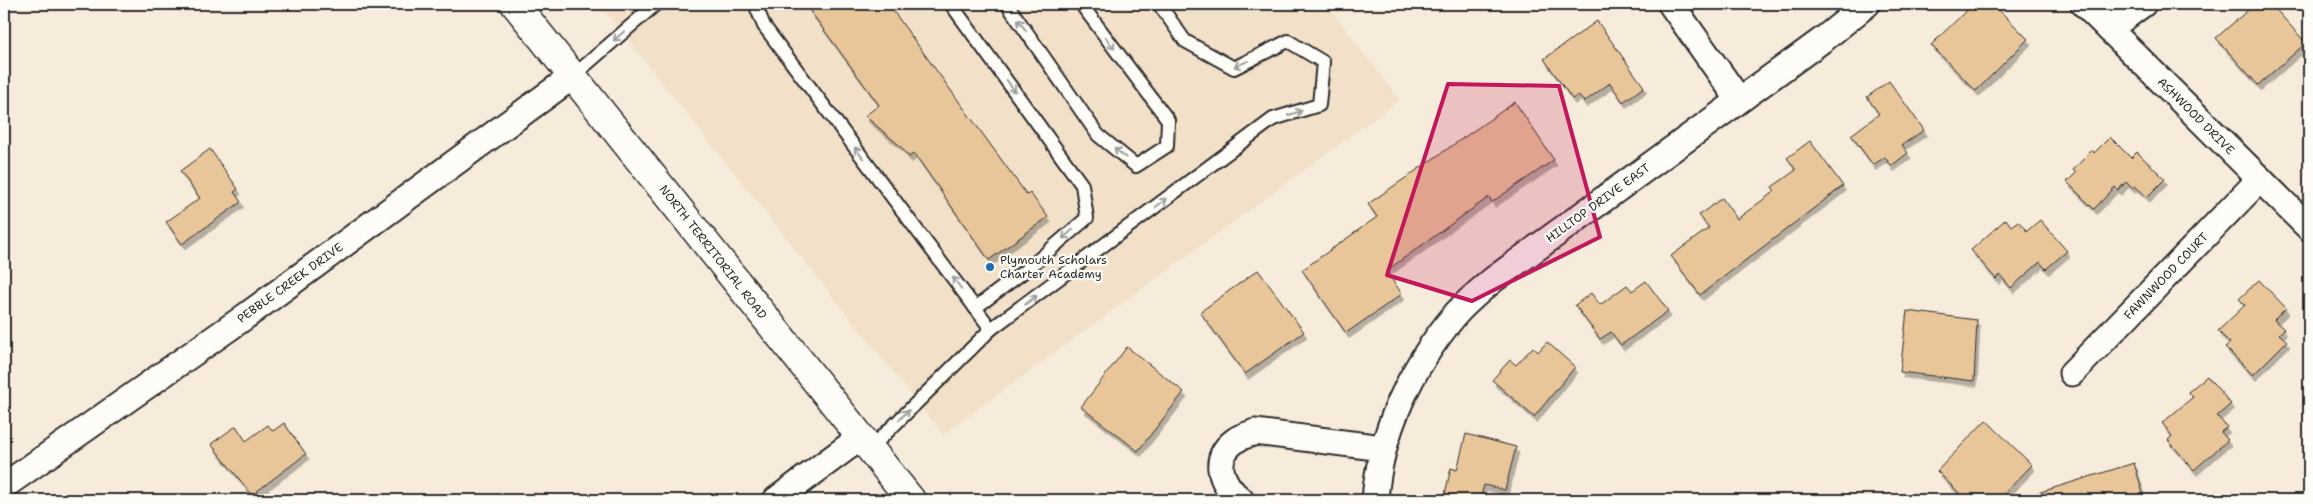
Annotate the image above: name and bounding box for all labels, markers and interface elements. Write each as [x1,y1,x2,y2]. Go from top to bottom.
one-way arrow [1017,18,1027,32]
one-way arrow [612,30,625,42]
one-way arrow [1105,36,1115,50]
one-way arrow [1234,59,1249,69]
street label: ASHWOOD DRIVE [2154,74,2238,158]
one-way arrow [1006,79,1016,93]
one-way arrow [1286,107,1302,117]
one-way arrow [854,146,864,160]
one-way arrow [1114,148,1127,159]
street label: HILLTOP DRIVE EAST [1543,159,1654,246]
street label: NORTH TERRITORIAL ROAD [656,182,770,322]
one-way arrow [1154,198,1168,208]
one-way arrow [1062,228,1075,240]
street label: FAWNWOOD COURT [2120,229,2212,323]
street label: PEBBLE CREEK DRIVE [234,239,346,327]
place label: Plymouth Scholars Charter Academy [1000,252,1107,282]
marker: Plymouth Scholars Charter Academy [984,261,996,273]
one-way arrow [951,277,962,290]
one-way arrow [1024,295,1038,305]
one-way arrow [898,409,911,421]

